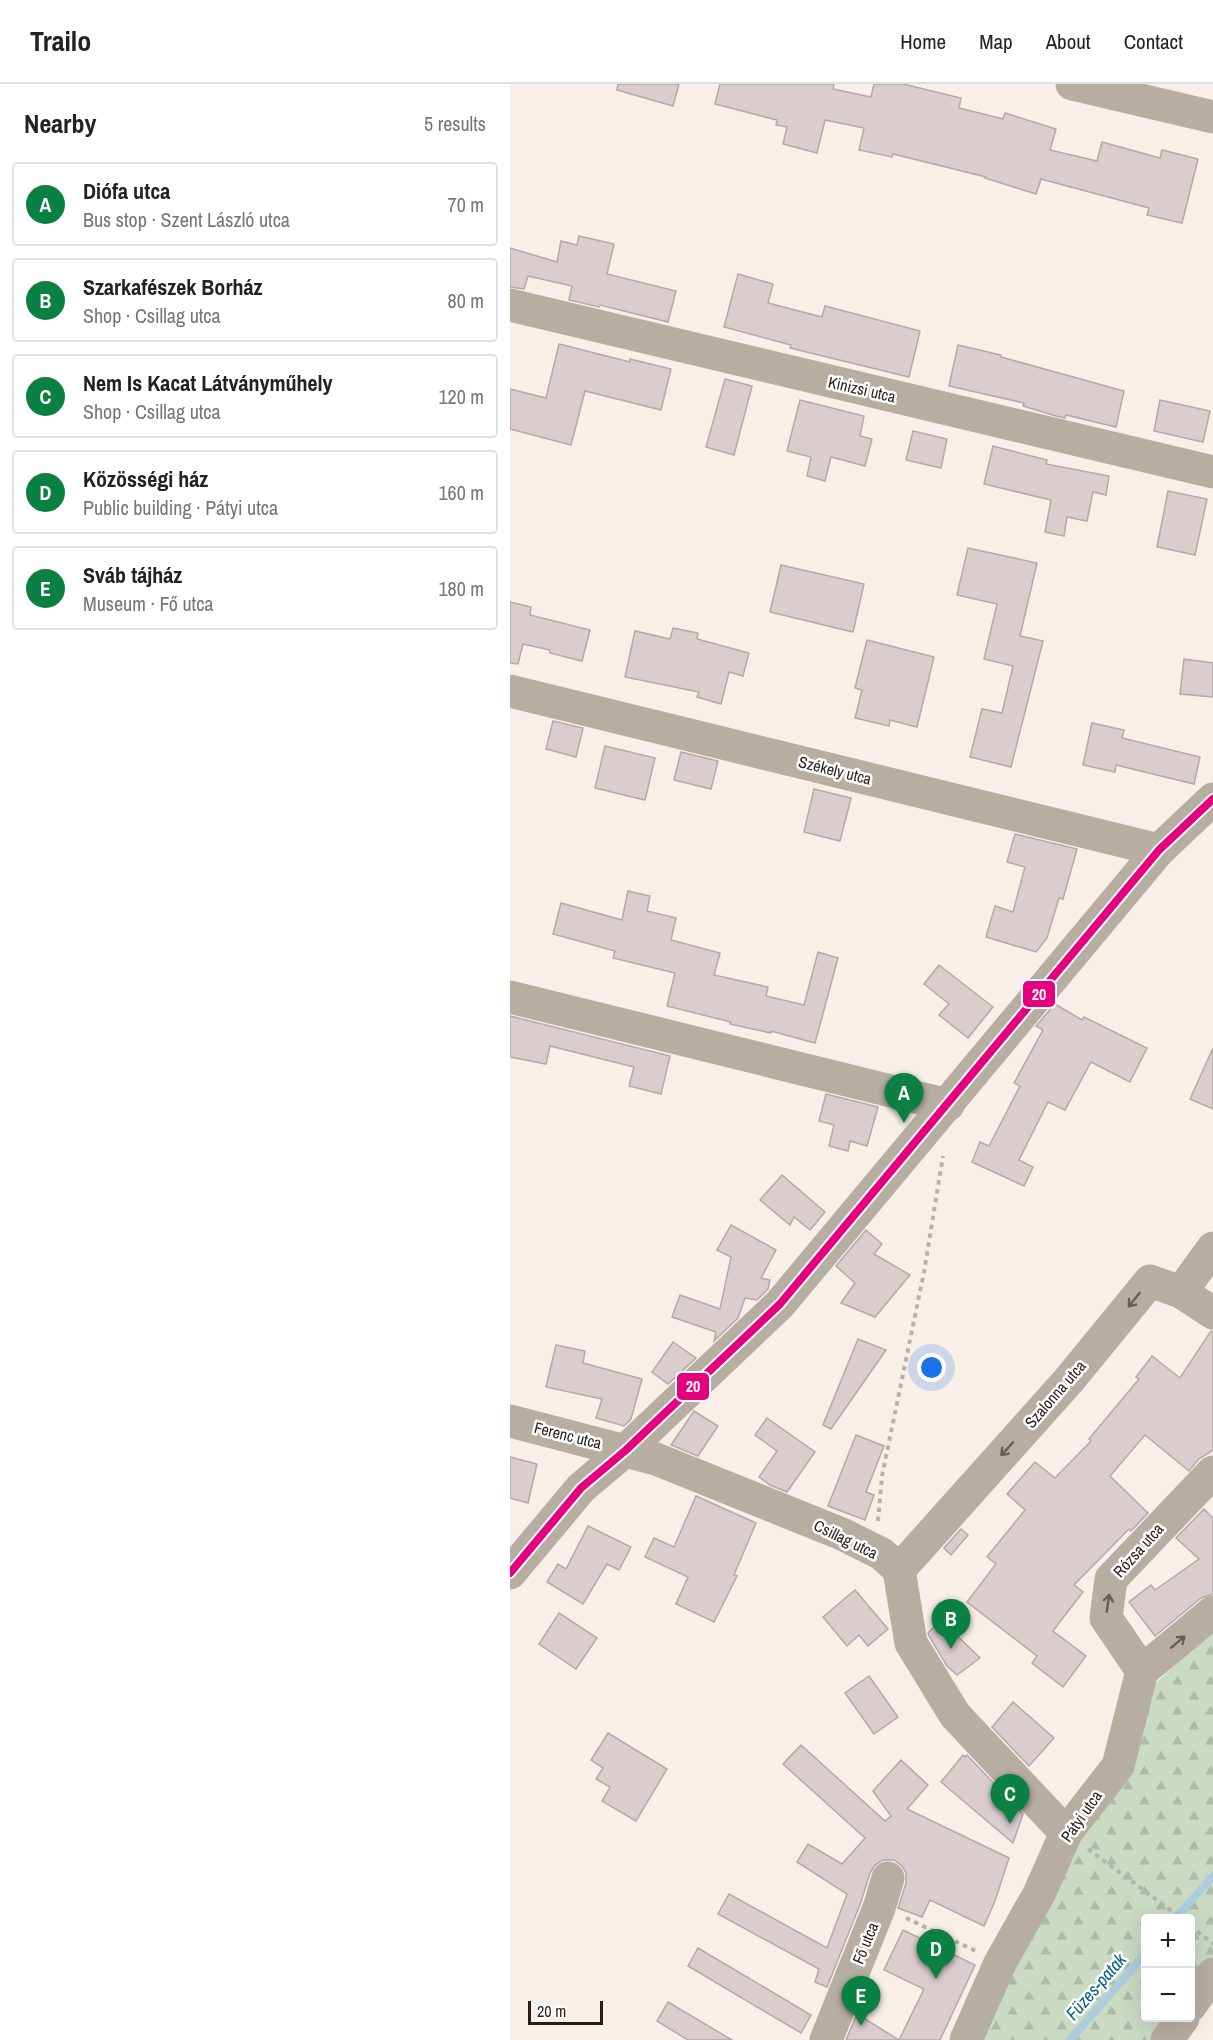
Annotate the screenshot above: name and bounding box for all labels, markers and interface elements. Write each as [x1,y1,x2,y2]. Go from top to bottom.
text: Trailo [30,22,91,60]
text: Home [900,27,946,56]
text: Map [979,27,1013,56]
text: About [1046,27,1091,56]
text: Contact [1124,27,1183,56]
text: Nearby [24,106,96,141]
text: 5 results [424,110,486,137]
text: Diófa utca [83,176,170,206]
text: A [40,191,51,218]
text: 70 m [448,191,484,218]
text: Bus stop · Szent László utca [83,206,290,233]
text: Szarkafészek Borház [83,272,262,302]
text: B [40,287,51,314]
text: 80 m [448,287,484,314]
text: Shop · Csillag utca [83,302,221,329]
text: Nem Is Kacat Látványműhely [83,368,333,398]
street label: Kinizsi utca [826,371,899,408]
text: C [40,383,51,410]
text: 120 m [438,383,484,410]
text: Shop · Csillag utca [83,398,221,425]
text: Közösségi ház [83,464,208,494]
text: D [40,479,51,506]
text: 160 m [438,479,484,506]
text: Public building · Pátyi utca [83,494,278,521]
text: Sváb tájház [83,560,182,590]
text: E [40,575,51,602]
text: 180 m [438,575,484,602]
text: Museum · Fő utca [83,590,213,617]
street label: Székely utca [796,750,874,790]
line badge: 20 [1022,980,1056,1008]
text: 20 [1032,983,1046,1005]
pin: A [884,1074,924,1123]
one-way arrow [1127,1292,1141,1307]
your location [917,1353,946,1382]
street label: Szalonna utca [1019,1355,1091,1433]
line badge: 20 [676,1372,710,1401]
text: 20 [686,1375,700,1397]
street label: Ferenc utca [532,1416,605,1454]
one-way arrow [1000,1441,1014,1456]
street label: Csillag utca [810,1514,882,1564]
street label: Rózsa utca [1108,1518,1169,1582]
one-way arrow [1102,1594,1113,1614]
pin: B [932,1600,970,1649]
one-way arrow [1170,1635,1186,1648]
pin: C [990,1774,1030,1824]
street label: Pátyi utca [1055,1785,1107,1846]
map controls [1141,1914,1195,2022]
button: + [1141,1914,1195,1968]
street label: Fő utca [847,1918,884,1967]
pin: D [916,1930,956,1979]
water label: Füzes-patak [1060,1947,1132,2026]
button: − [1141,1968,1195,2022]
pin: E [842,1976,880,2026]
scale bar [528,1998,603,2026]
text: 20 m [537,2000,566,2022]

